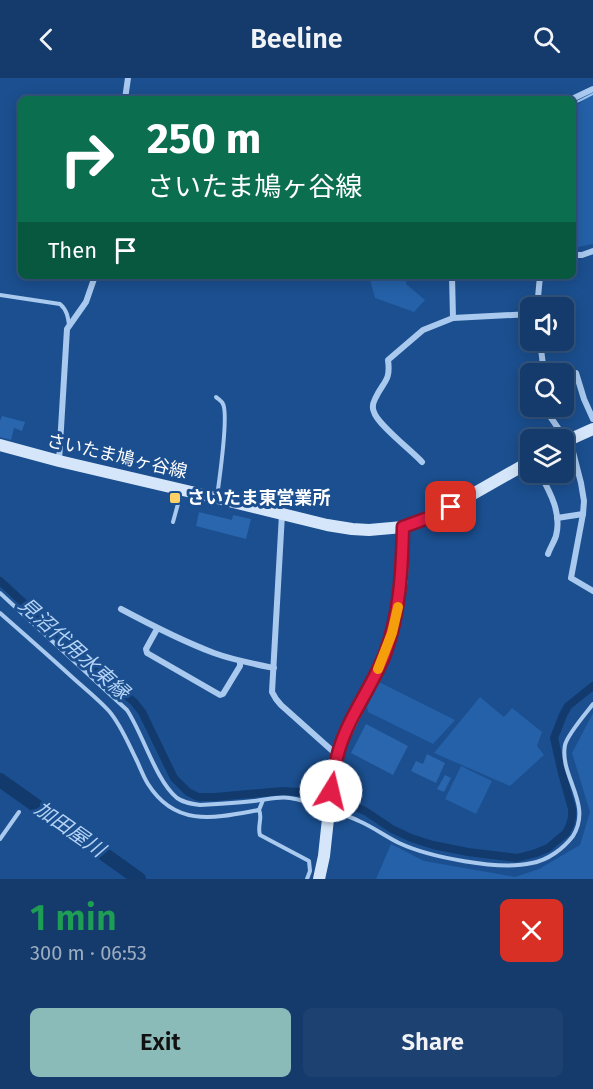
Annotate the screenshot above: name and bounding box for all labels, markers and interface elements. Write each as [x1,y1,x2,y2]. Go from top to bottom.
icon: back [30,23,63,56]
text: Beeline [250,23,343,55]
icon: search [530,23,563,56]
text: 250 m [147,114,261,164]
icon: right [48,120,126,198]
text: さいたま鳩ヶ谷線 [147,171,362,203]
icon: arrive [109,234,142,267]
text: Then [48,237,97,264]
map controls [520,297,574,483]
button: sound [520,297,574,351]
button: search [520,363,574,417]
street label: さいたま鳩ヶ谷線 [45,429,189,483]
button: layers [520,429,574,483]
pin [425,481,476,532]
place label: さいたま東営業所 [187,487,330,509]
icon: arrive [434,490,467,523]
marker: さいたま東営業所 [168,491,182,505]
water label: 見沼代用水東縁 [14,592,136,705]
position arrow [299,759,363,823]
water label: 加田屋川 [30,796,111,863]
text: 1 min [30,896,117,940]
button: close [500,899,563,962]
text: 300 m · 06:53 [30,941,147,965]
button: Exit [30,1008,291,1077]
button: Share [303,1008,563,1077]

